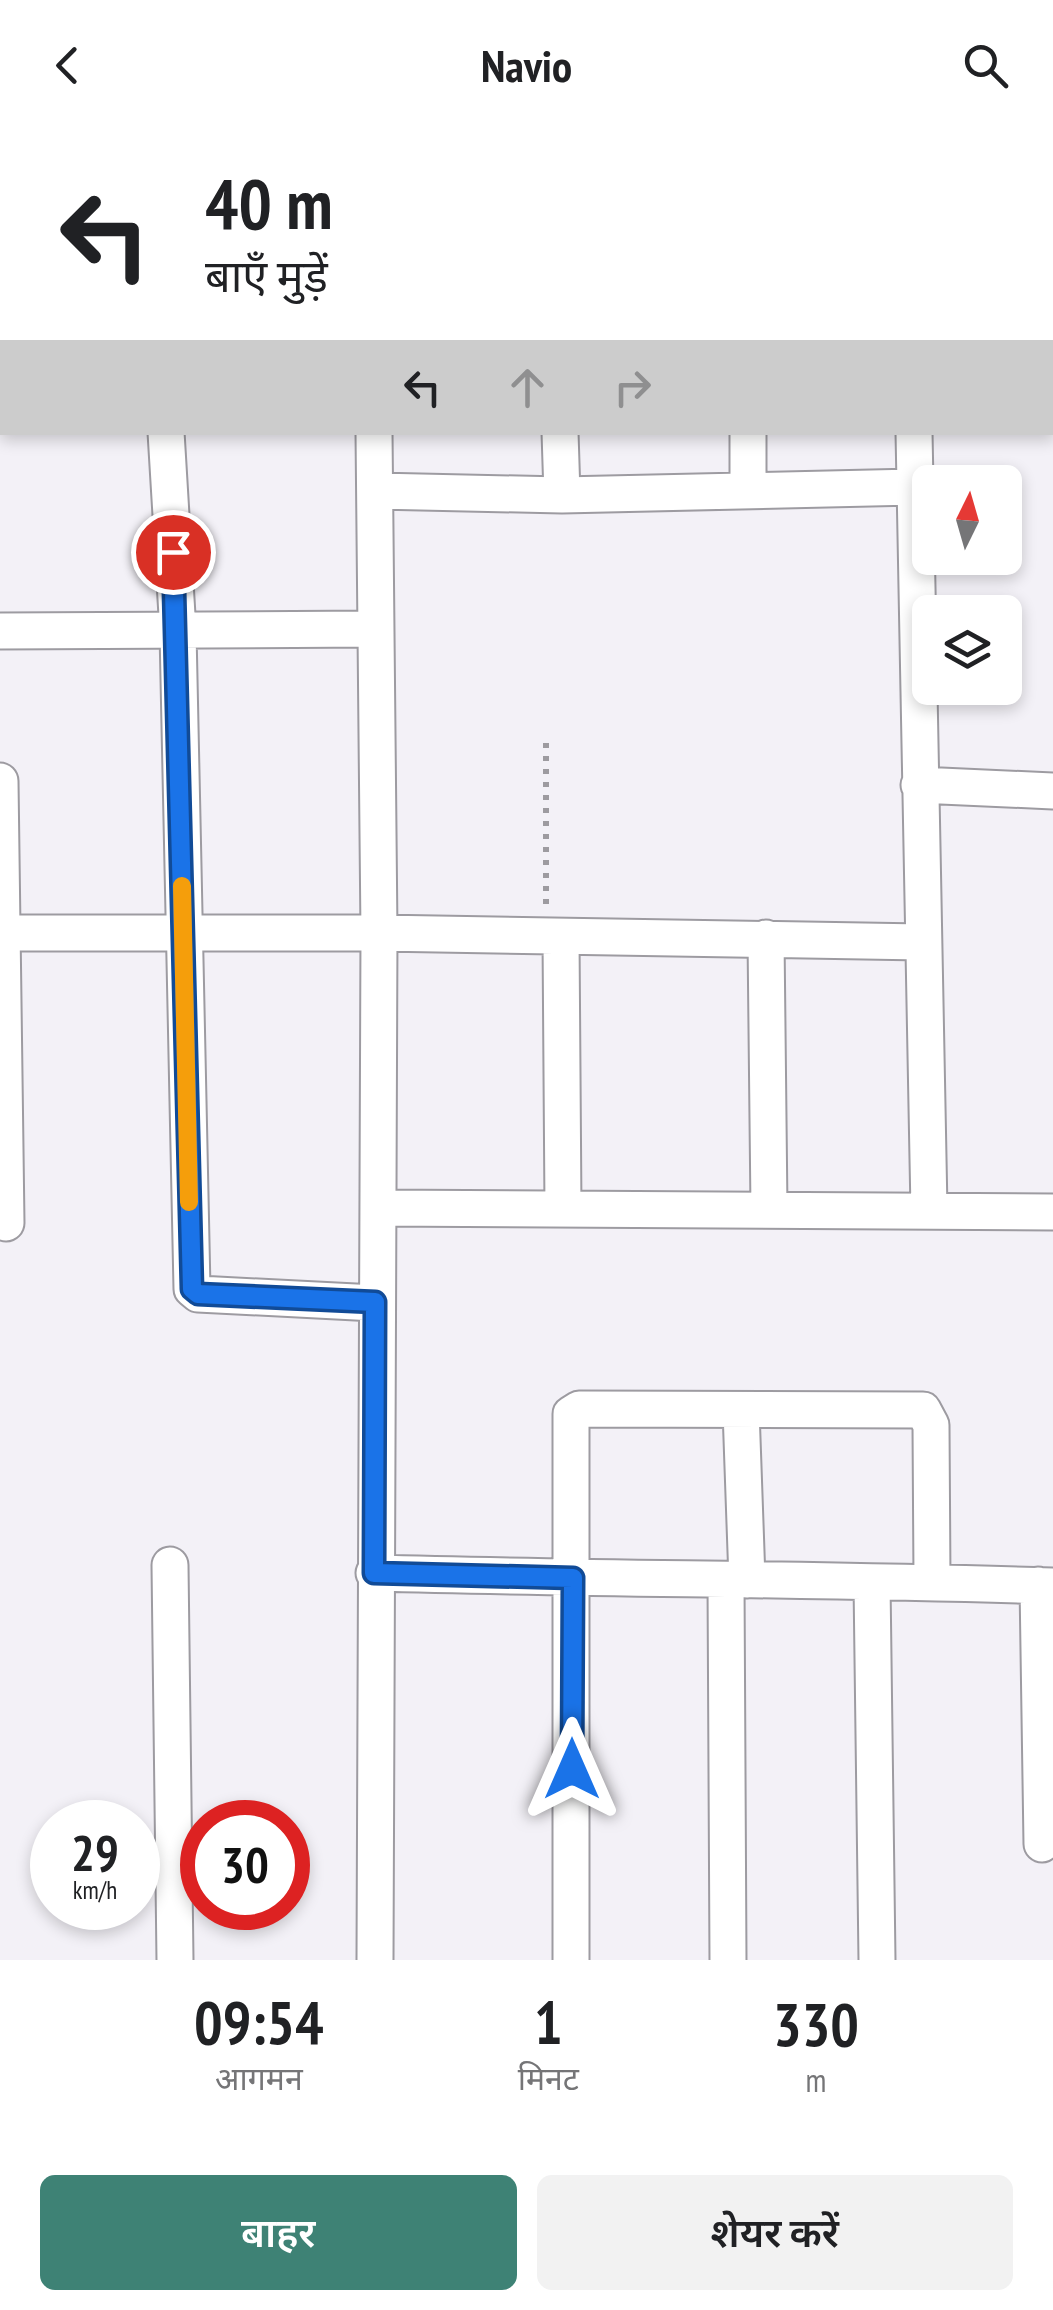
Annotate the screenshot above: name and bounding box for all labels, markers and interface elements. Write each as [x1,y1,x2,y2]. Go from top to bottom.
text: Navio [481,36,572,94]
icon: back [40,38,95,93]
icon: search [958,38,1013,93]
text: 40 m [205,158,333,248]
icon: left [40,170,170,300]
text: बाएँ मुड़ें [205,246,328,304]
icon: left [395,360,450,415]
icon: ahead [500,360,555,415]
icon: right [605,360,660,415]
north arrow [912,465,1022,575]
map controls [912,465,1022,705]
pin [131,510,216,595]
icon: arrive [146,525,201,580]
button: layers [912,595,1022,705]
position arrow [520,1717,624,1821]
speed limit sign: 30 [180,1800,310,1930]
text: 29 [71,1820,119,1885]
text: km/h [73,1874,117,1906]
text: 09:54 [194,1983,324,2061]
text: 1 [534,1983,563,2061]
text: 330 [773,1985,859,2063]
text: आगमन [215,2057,303,2099]
text: मिनट [518,2057,579,2099]
text: m [806,2059,826,2101]
button: बाहर [40,2175,517,2290]
button: शेयर करें [537,2175,1013,2290]

